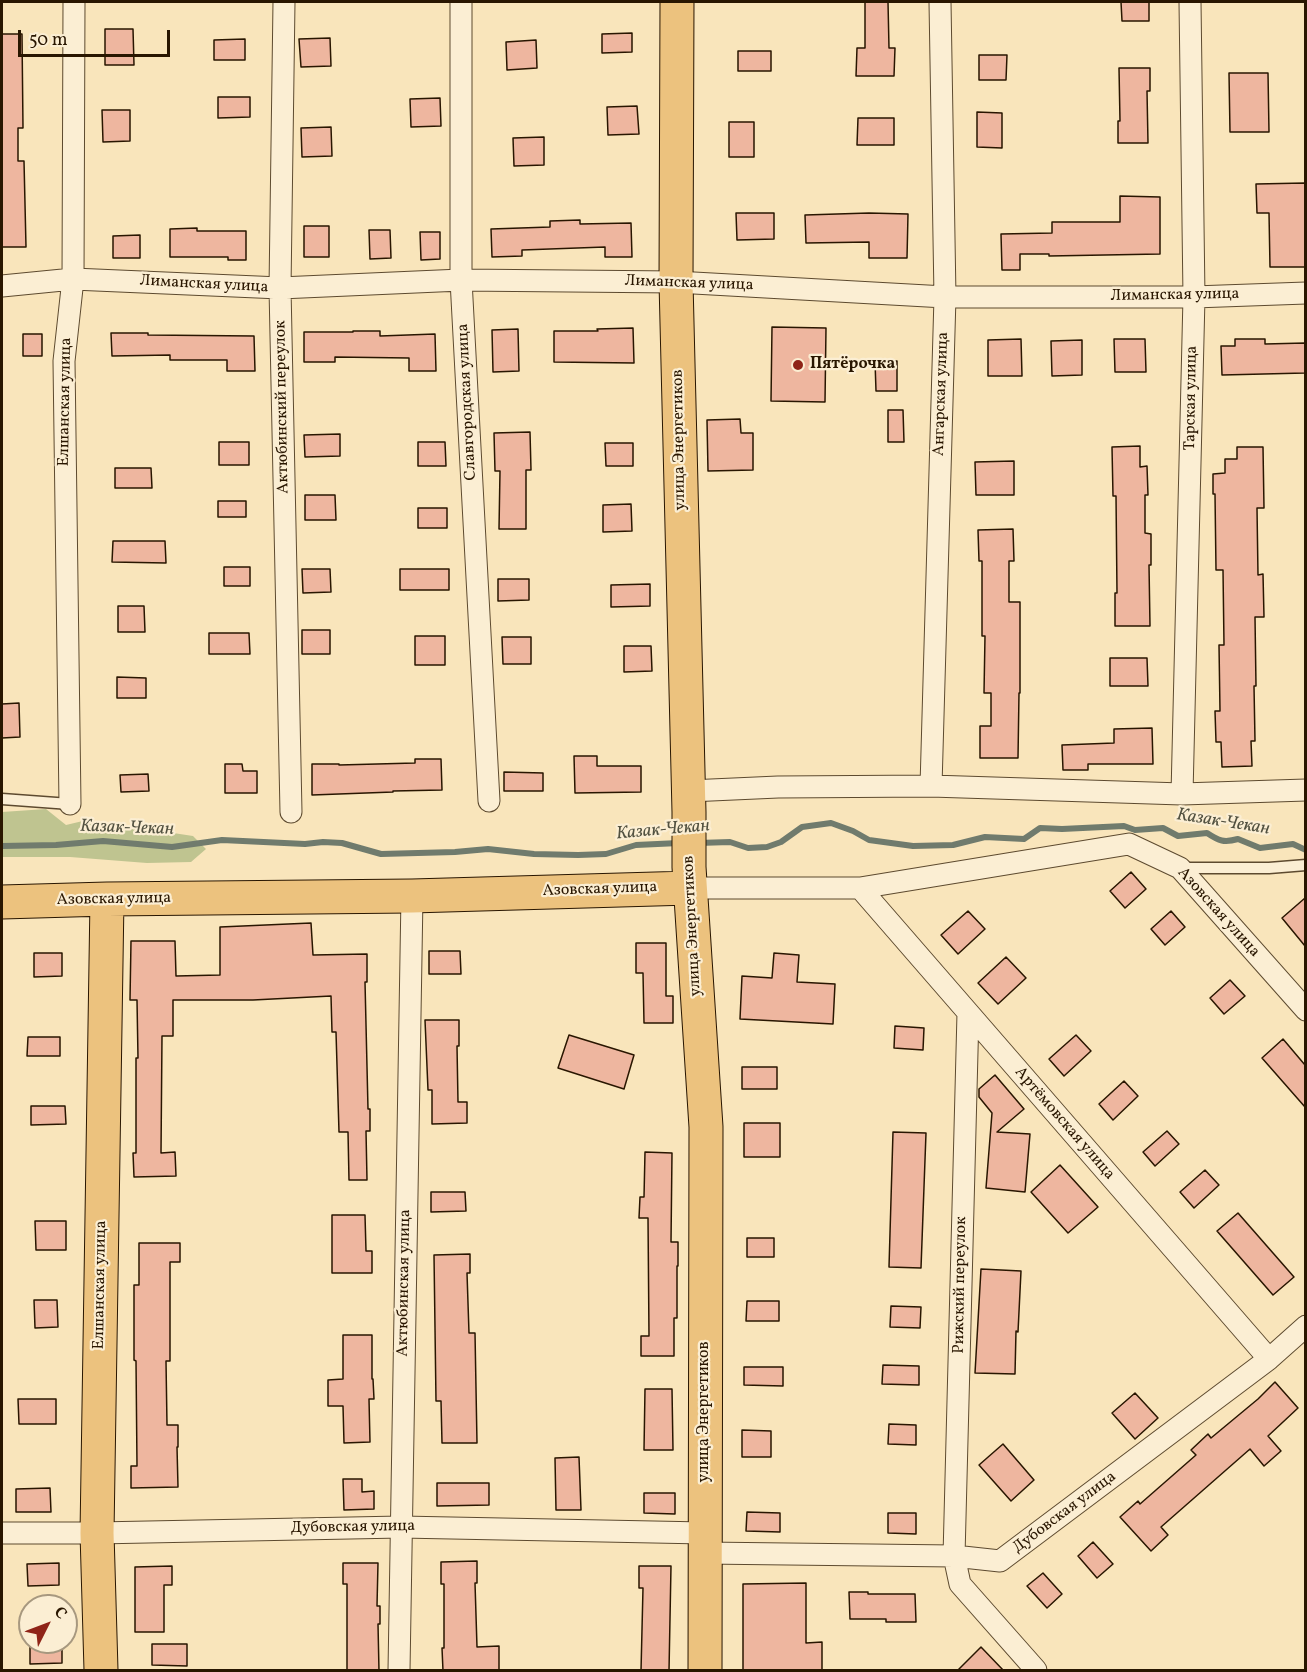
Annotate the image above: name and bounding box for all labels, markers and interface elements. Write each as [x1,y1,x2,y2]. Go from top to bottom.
scale bar [21,18,172,56]
text: 50 m [29,28,68,53]
street label: Лиманская улица [139,272,269,298]
street label: Лиманская улица [624,272,754,296]
street label: Лиманская улица [1110,285,1240,307]
street label: Актюбинский переулок [272,320,294,494]
street label: Славгородская улица [454,323,482,481]
street label: Ангарская улица [930,332,954,456]
street label: Елшанская улица [55,337,77,467]
street label: Тарская улица [1181,345,1203,451]
place label: Пятёрочка [810,355,895,375]
marker: Пятёрочка [791,358,805,372]
street label: улица Энергетиков [669,369,691,511]
water label: Казак-Чекан [1175,805,1271,841]
water label: Казак-Чекан [615,816,711,846]
water label: Казак-Чекан [80,817,174,841]
street label: улица Энергетиков [680,855,706,997]
street label: Азовская улица [1173,864,1263,962]
street label: Азовская улица [542,878,658,902]
street label: Азовская улица [57,889,171,911]
street label: Артёмовская улица [1010,1064,1118,1184]
street label: Актюбинская улица [394,1209,416,1357]
street label: Рижский переулок [950,1216,972,1354]
street label: Елшанская улица [90,1220,112,1350]
street label: улица Энергетиков [695,1341,715,1483]
street label: Дубовская улица [1009,1468,1121,1558]
street label: Дубовская улица [291,1517,415,1539]
north arrow [18,1594,78,1654]
text: С [48,1602,72,1624]

